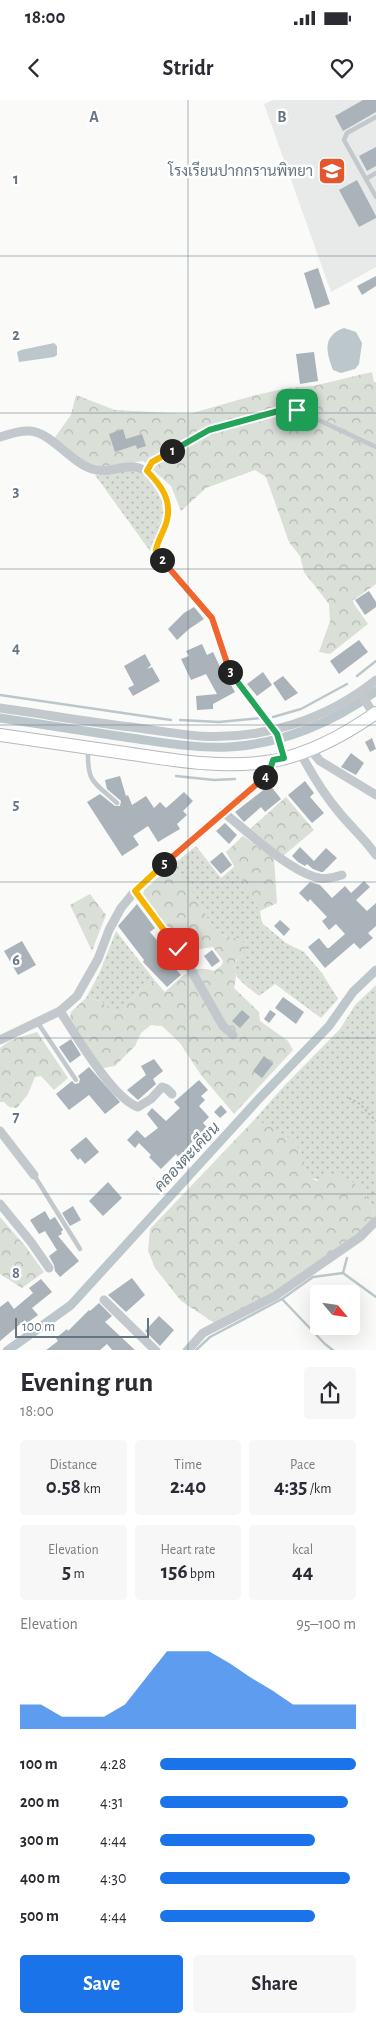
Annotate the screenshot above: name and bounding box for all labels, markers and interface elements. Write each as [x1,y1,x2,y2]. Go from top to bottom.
text: 18:00 [25,8,65,27]
icon: back [20,54,48,82]
icon: heart [328,54,356,82]
text: Stridr [162,57,214,79]
text: A [89,109,99,125]
text: B [277,109,287,125]
school or university icon: โรงเรียนปากกรานพิทยา [317,156,347,186]
place label: โรงเรียนปากกรานพิทยา [167,161,313,179]
text: 1 [13,171,19,187]
text: 2 [12,327,20,343]
pin [276,389,318,431]
icon: arrive [283,396,311,424]
pin: 1 [160,438,184,464]
text: 1 [170,444,175,458]
text: 3 [13,483,20,499]
pin: 2 [150,548,174,572]
text: 2 [159,553,166,567]
text: 4 [12,640,20,656]
pin: 3 [218,660,242,684]
text: 3 [227,665,234,679]
pin: 4 [252,764,278,790]
text: 4 [262,770,269,784]
text: 5 [13,796,20,812]
pin: 5 [152,852,176,876]
text: 5 [161,857,168,871]
pin [157,928,199,970]
icon: check [164,935,192,963]
text: 6 [12,952,20,968]
text: 7 [13,1109,20,1125]
water label: คลองตะเคียน [148,1117,223,1195]
text: 8 [12,1265,20,1281]
north arrow [310,1285,360,1335]
map controls [310,1285,360,1335]
scale bar [15,1316,149,1339]
text: 100 m [22,1320,55,1334]
button: share [304,1367,356,1419]
text: Evening run [20,1369,153,1397]
text: 18:00 [20,1403,54,1419]
text: Distance [50,1458,97,1472]
text: Time [174,1458,202,1472]
text: Pace [290,1458,315,1472]
text: 0.58 [46,1476,81,1497]
text: 2:40 [170,1476,206,1497]
text: 4:35 [274,1476,307,1497]
text: km [81,1482,101,1496]
text: /km [307,1482,331,1496]
text: Elevation [48,1543,99,1557]
text: Heart rate [161,1543,215,1557]
text: kcal [292,1543,313,1557]
text: 5 [62,1561,71,1582]
text: 156 [161,1561,188,1582]
text: 44 [292,1561,313,1582]
text: m [71,1567,85,1581]
text: bpm [188,1567,215,1581]
text: Elevation [20,1616,78,1632]
text: 95–100 m [296,1616,356,1632]
text: 100 m [20,1756,58,1772]
text: 4:28 [100,1756,126,1772]
text: 200 m [20,1794,60,1810]
text: 4:31 [100,1794,123,1810]
text: 300 m [20,1832,59,1848]
text: 4:44 [100,1832,127,1848]
text: 400 m [20,1870,60,1886]
text: 4:30 [100,1870,126,1886]
text: 500 m [20,1908,59,1924]
text: 4:44 [100,1908,127,1924]
button: Save [20,1955,183,2013]
button: Share [193,1955,356,2013]

